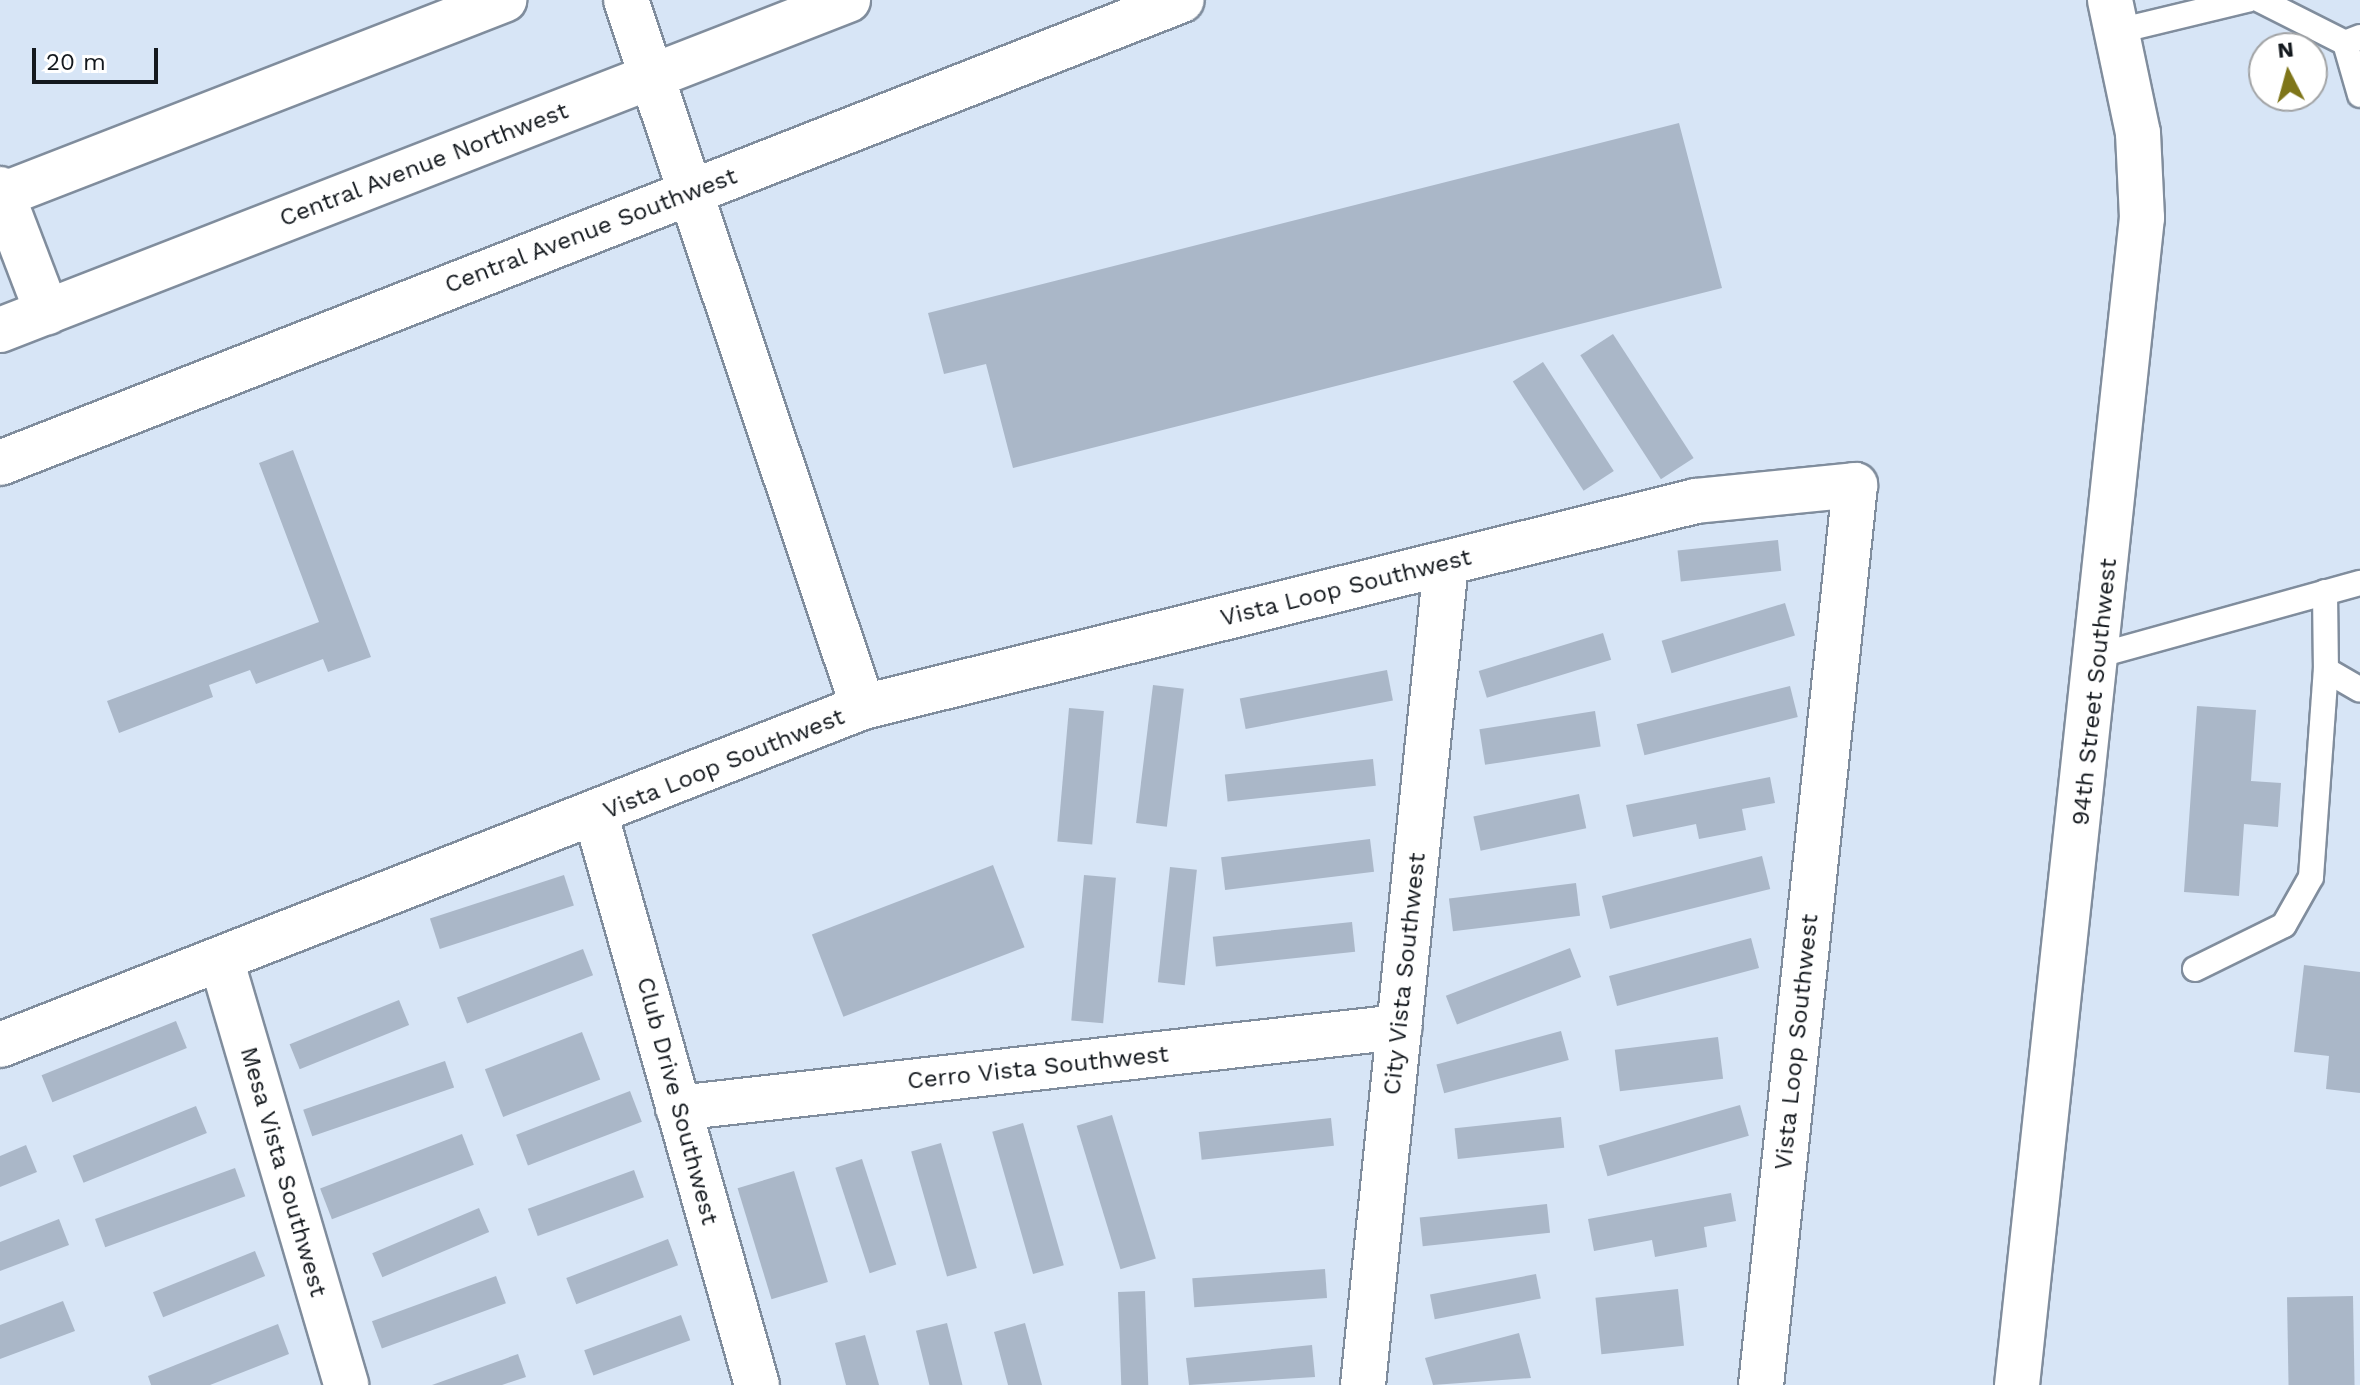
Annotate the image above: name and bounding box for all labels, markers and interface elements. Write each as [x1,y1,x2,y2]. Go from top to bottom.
scale bar [36,32,162,82]
north arrow [2248,32,2328,112]
text: N [2276,36,2295,63]
text: 20 m [46,48,106,76]
street label: Central Avenue Northwest [275,96,573,234]
street label: Central Avenue Southwest [440,162,742,300]
street label: Vista Loop Southwest [1217,543,1475,633]
street label: 94th Street Southwest [2067,557,2123,827]
street label: Vista Loop Southwest [599,702,849,826]
street label: City Vista Southwest [1378,850,1432,1098]
street label: Vista Loop Southwest [1769,912,1825,1172]
street label: Club Drive Southwest [630,974,724,1228]
street label: Cerro Vista Southwest [905,1040,1171,1096]
street label: Mesa Vista Southwest [233,1043,333,1301]

